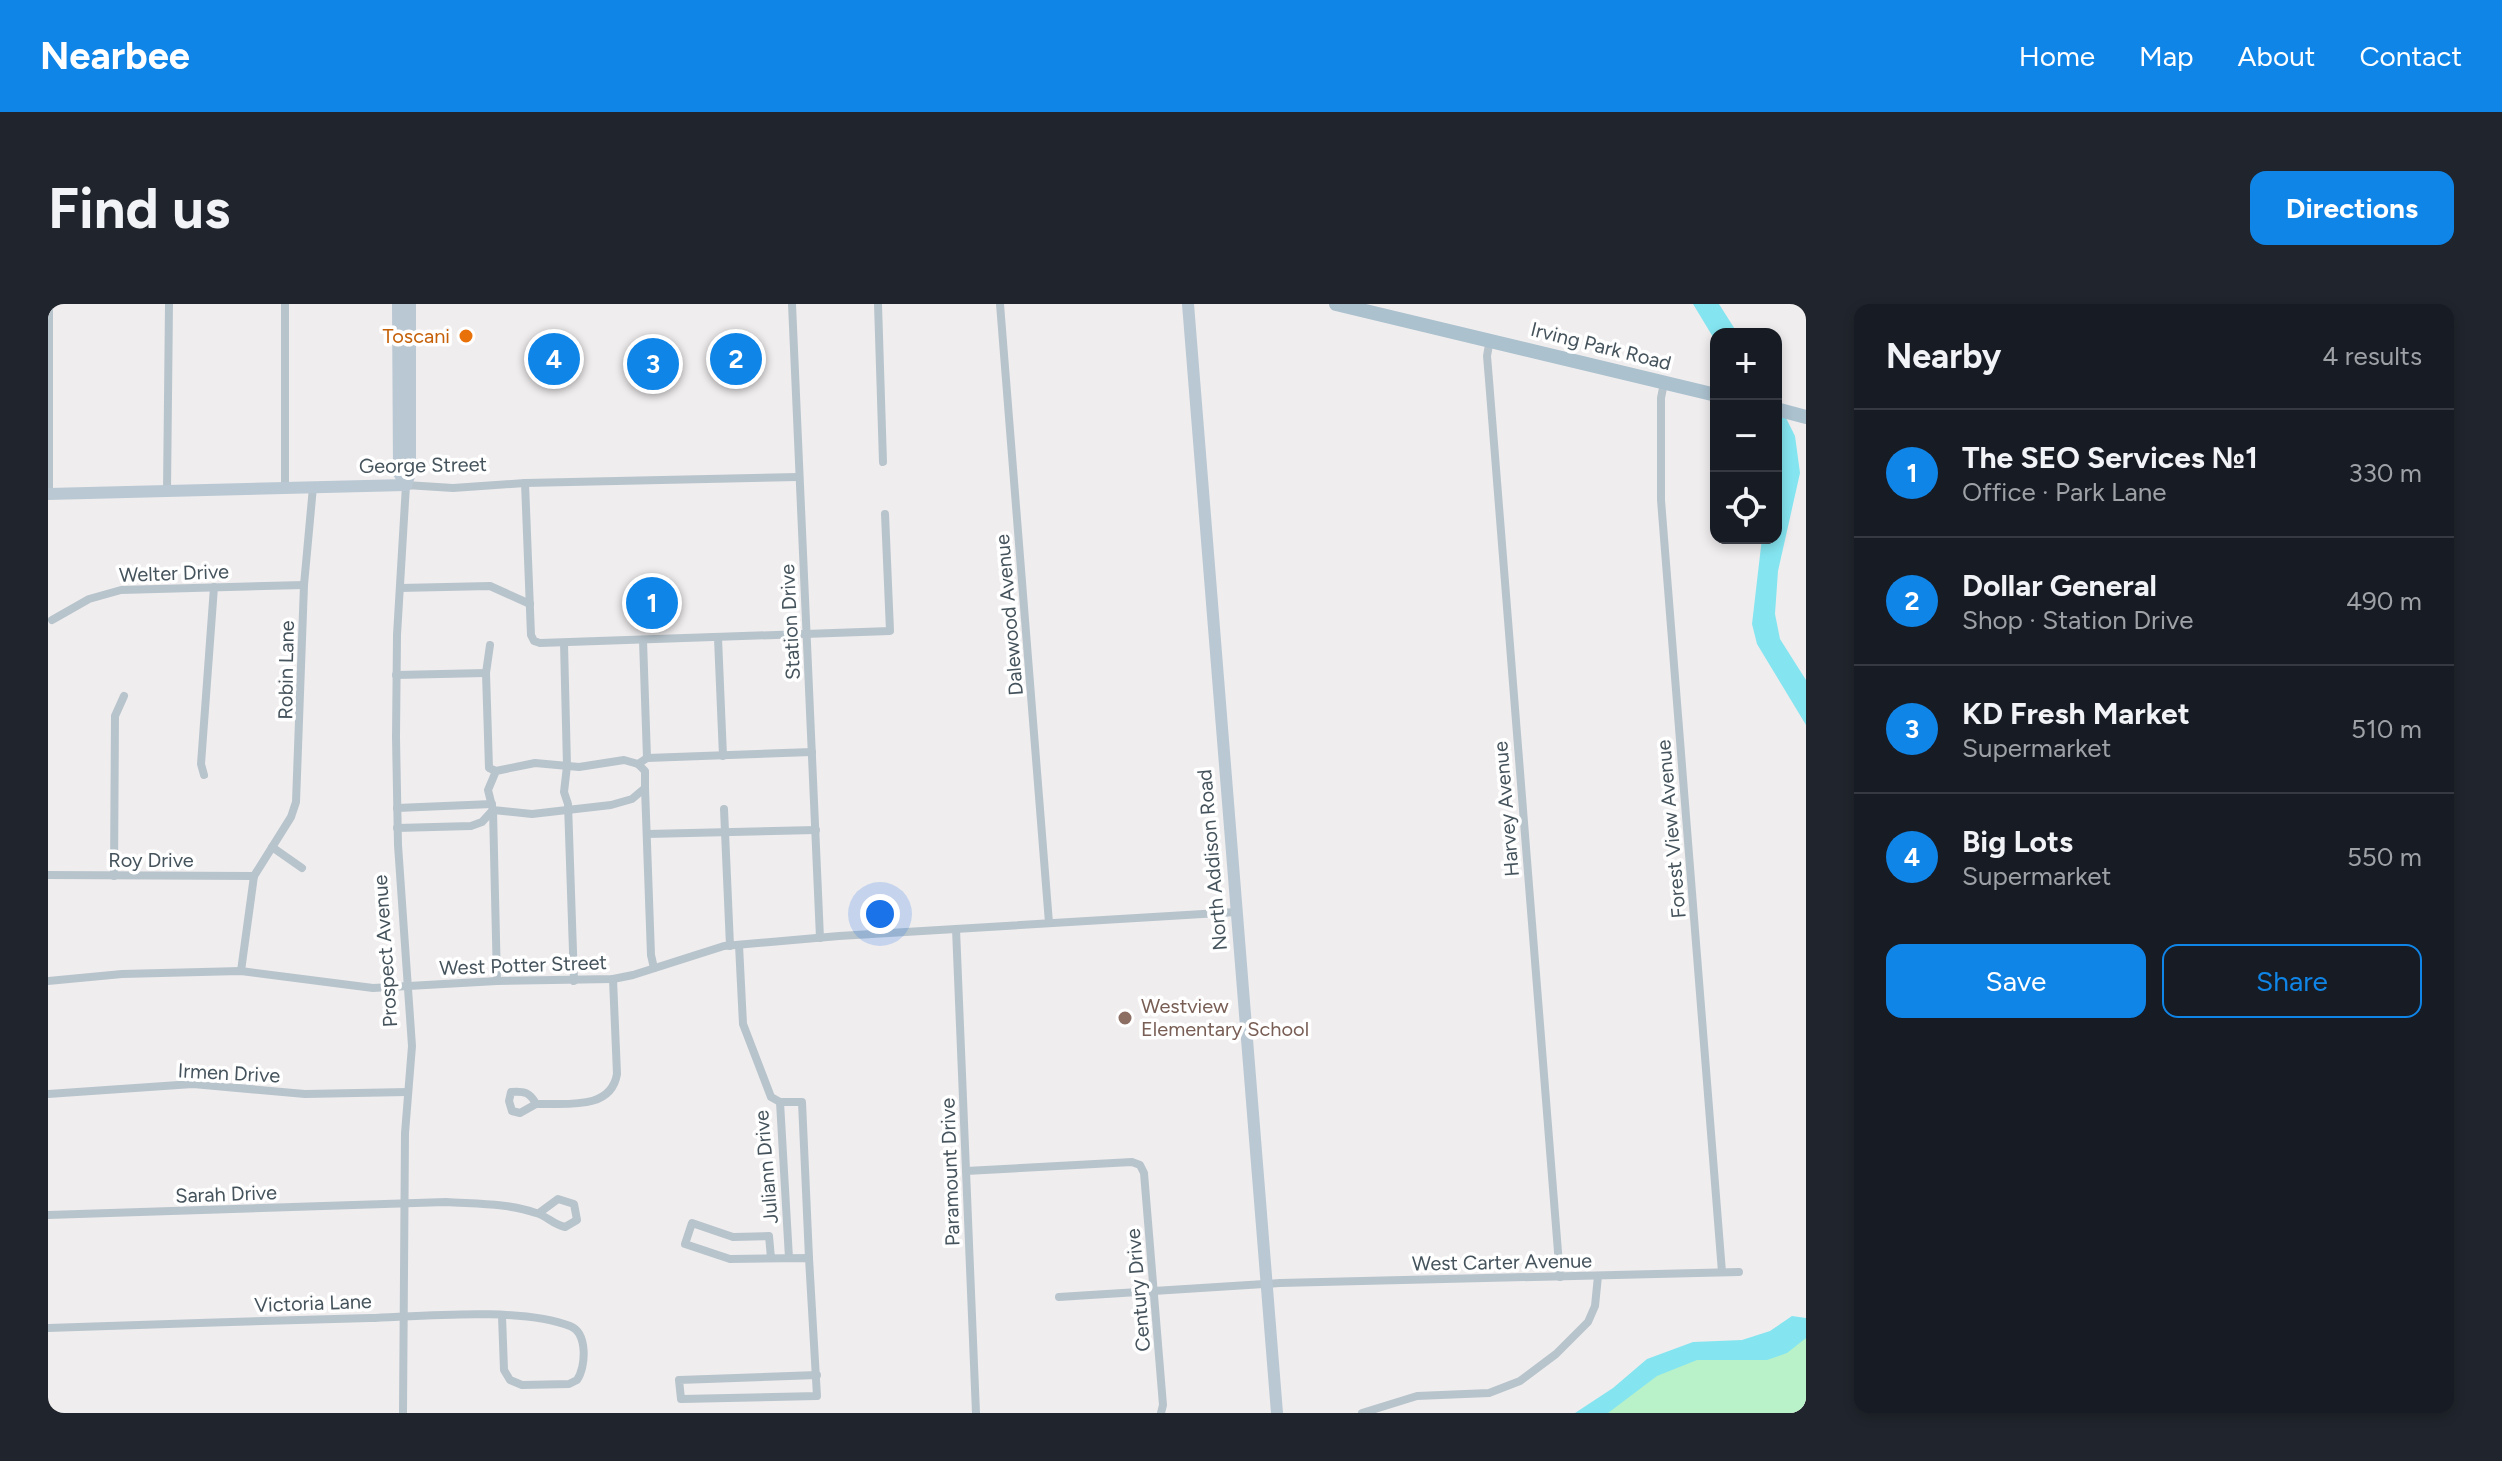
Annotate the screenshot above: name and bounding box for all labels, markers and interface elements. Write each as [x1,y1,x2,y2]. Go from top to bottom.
text: Nearbee [40,33,190,79]
text: Home [2019,39,2095,73]
text: Map [2139,39,2194,73]
text: About [2238,39,2315,73]
text: Contact [2359,39,2462,73]
button: Directions [2250,171,2454,245]
text: Find us [48,175,230,242]
street label: Irving Park Road [1528,317,1674,375]
place label: Toscani [382,324,450,348]
marker: Toscani [457,327,475,345]
map controls [1710,328,1782,544]
button: + [1710,328,1782,400]
pin: 4 [528,329,580,389]
pin: 2 [710,329,762,389]
pin: 3 [627,334,679,394]
text: Nearby [1886,336,2001,377]
text: 4 results [2322,340,2422,372]
button: − [1710,400,1782,472]
text: The SEO Services №1 [1962,439,2258,476]
street label: George Street [359,452,487,478]
text: 1 [1907,457,1917,489]
text: 330 m [2348,457,2422,489]
button: locate [1710,472,1782,544]
text: Office · Park Lane [1962,476,2166,508]
street label: Dalewood Avenue [990,533,1028,697]
street label: Welter Drive [119,559,230,587]
street label: Station Drive [775,563,805,681]
text: Dollar General [1962,567,2157,604]
pin: 1 [626,573,678,633]
text: 2 [1904,585,1920,617]
text: 490 m [2346,585,2422,617]
text: Shop · Station Drive [1962,604,2193,636]
street label: Robin Lane [273,620,299,720]
text: KD Fresh Market [1962,695,2190,732]
text: 3 [1905,713,1919,745]
text: 510 m [2351,713,2422,745]
text: Supermarket [1962,732,2111,764]
street label: Forest View Avenue [1651,739,1691,919]
street label: Harvey Avenue [1488,740,1524,878]
street label: North Addison Road [1192,768,1232,952]
text: Big Lots [1962,823,2073,860]
text: 4 [1904,841,1920,873]
text: 550 m [2347,841,2422,873]
street label: Roy Drive [108,848,194,872]
text: Supermarket [1962,860,2111,892]
street label: Prospect Avenue [368,874,402,1028]
your location [860,894,900,934]
button: Save [1886,944,2146,1018]
button: Share [2162,944,2422,1018]
street label: West Potter Street [439,950,607,980]
place label: Westview Elementary School [1141,994,1309,1041]
marker: Westview Elementary School [1116,1009,1134,1027]
street label: Irmen Drive [177,1058,281,1088]
street label: Paramount Drive [935,1097,965,1246]
street label: Juliann Drive [749,1109,783,1225]
street label: Sarah Drive [175,1180,277,1208]
street label: Century Drive [1121,1227,1155,1353]
street label: West Carter Avenue [1412,1248,1592,1276]
street label: Victoria Lane [254,1289,372,1317]

